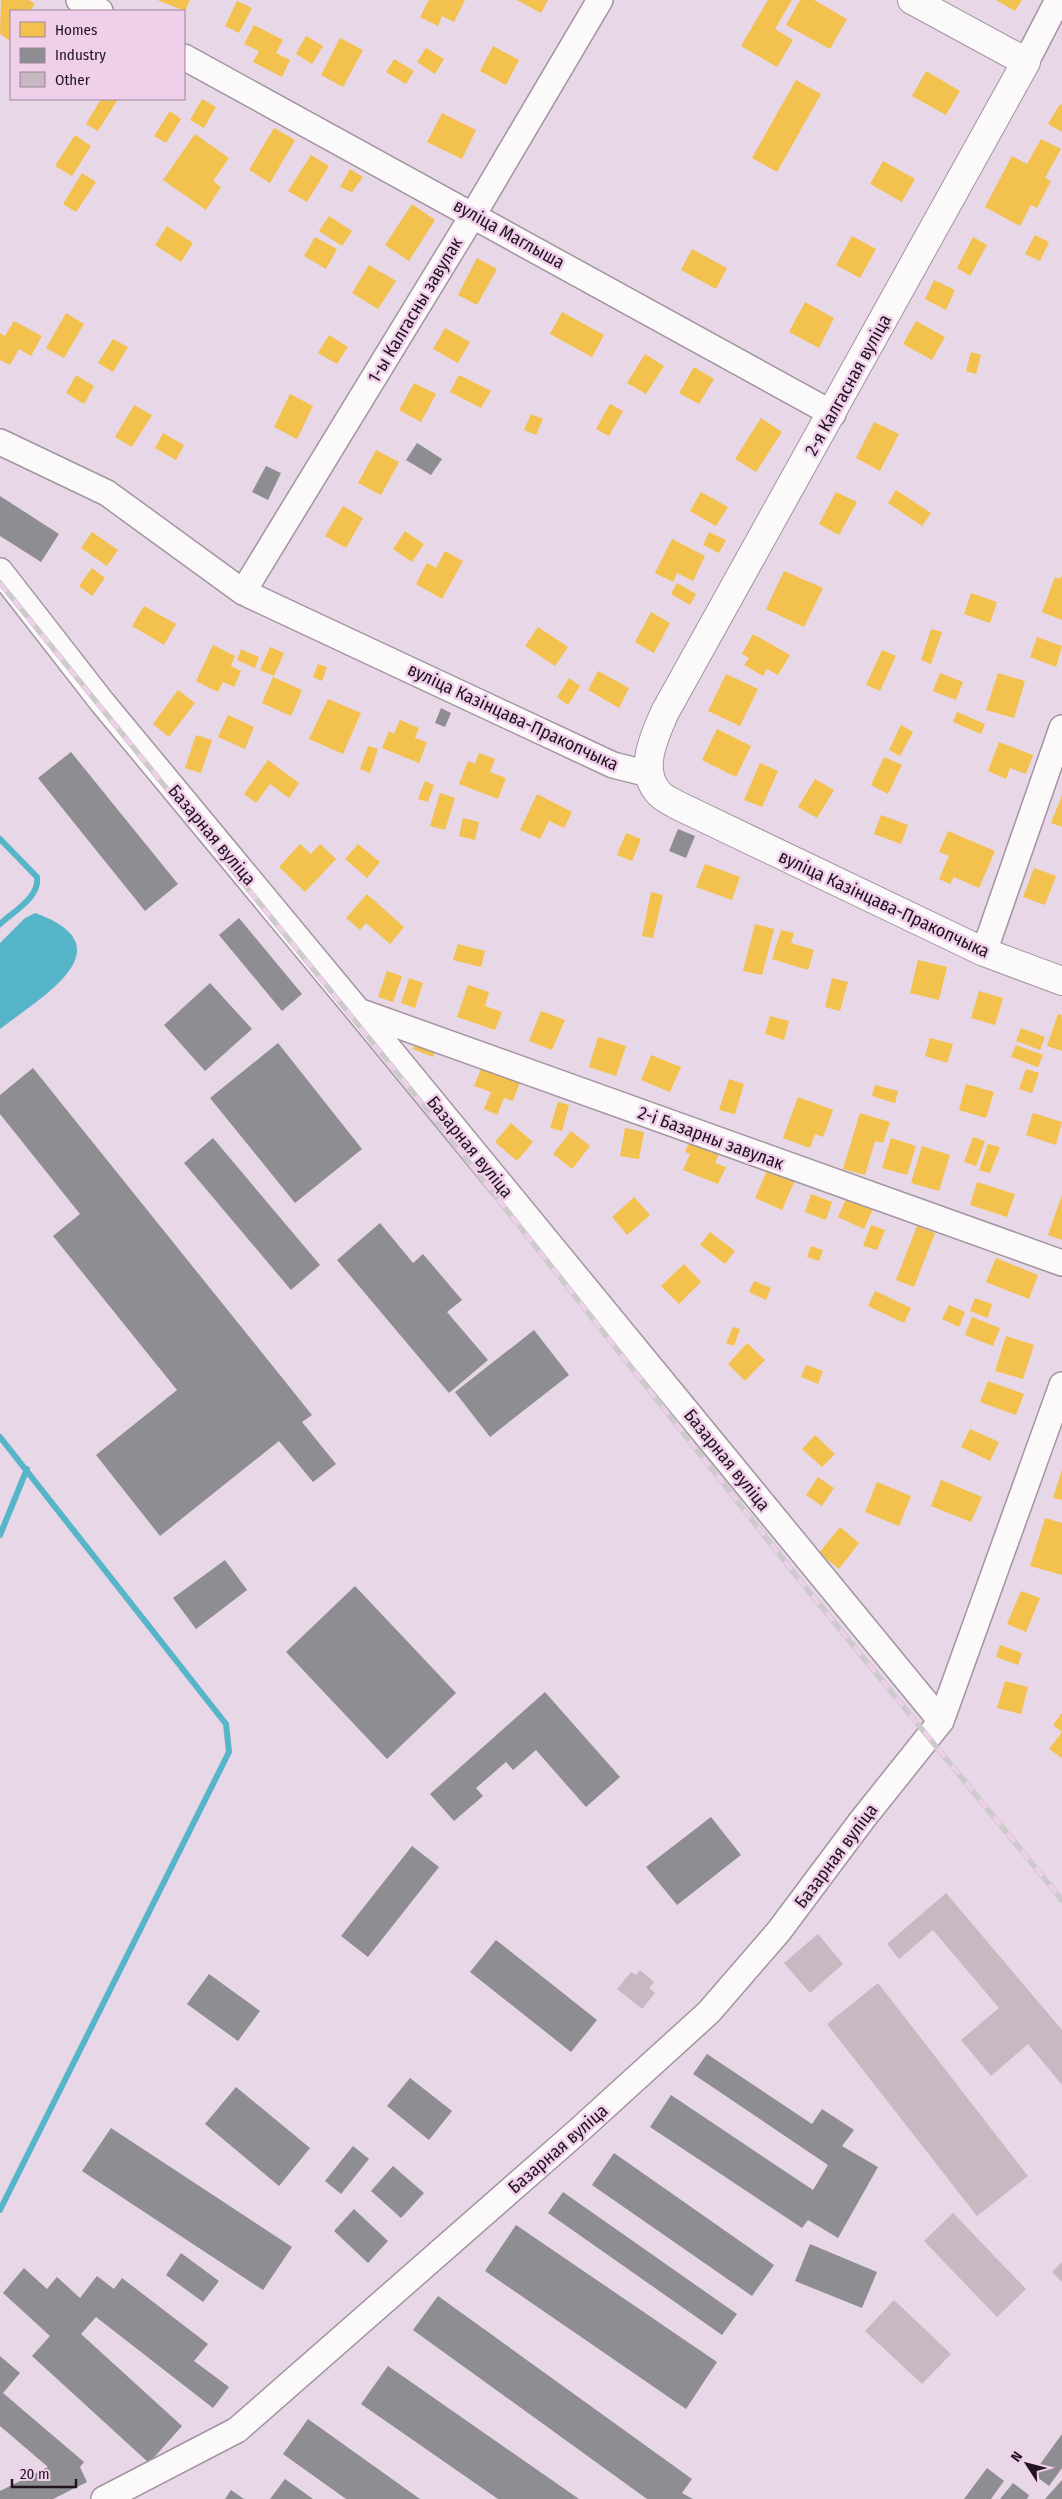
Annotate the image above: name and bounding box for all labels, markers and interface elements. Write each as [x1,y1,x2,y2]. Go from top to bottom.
legend [10,10,185,100]
text: Homes [55,21,97,39]
text: Industry [55,46,106,64]
text: Other [55,71,91,89]
street label: вуліца Маглыша [450,194,569,274]
street label: 1-ы Калгасны завулак [363,233,467,387]
street label: 2-я Калгасная вуліца [800,310,896,460]
street label: вуліца Казінцава-Пракопчыка [404,658,622,776]
street label: Базарная вуліца [163,780,261,890]
street label: вуліца Казінцава-Пракопчыка [775,845,993,963]
street label: Базарная вуліца [422,1092,518,1203]
street label: 2-і Базарны завулак [635,1101,787,1175]
street label: Базарная вуліца [679,1405,775,1516]
street label: Базарная вуліца [790,1799,882,1912]
street label: Базарная вуліца [504,2100,612,2198]
north arrow [1002,2439,1052,2489]
text: N [1008,2448,1026,2465]
scale bar [12,2456,76,2488]
text: 20 m [20,2465,50,2483]

